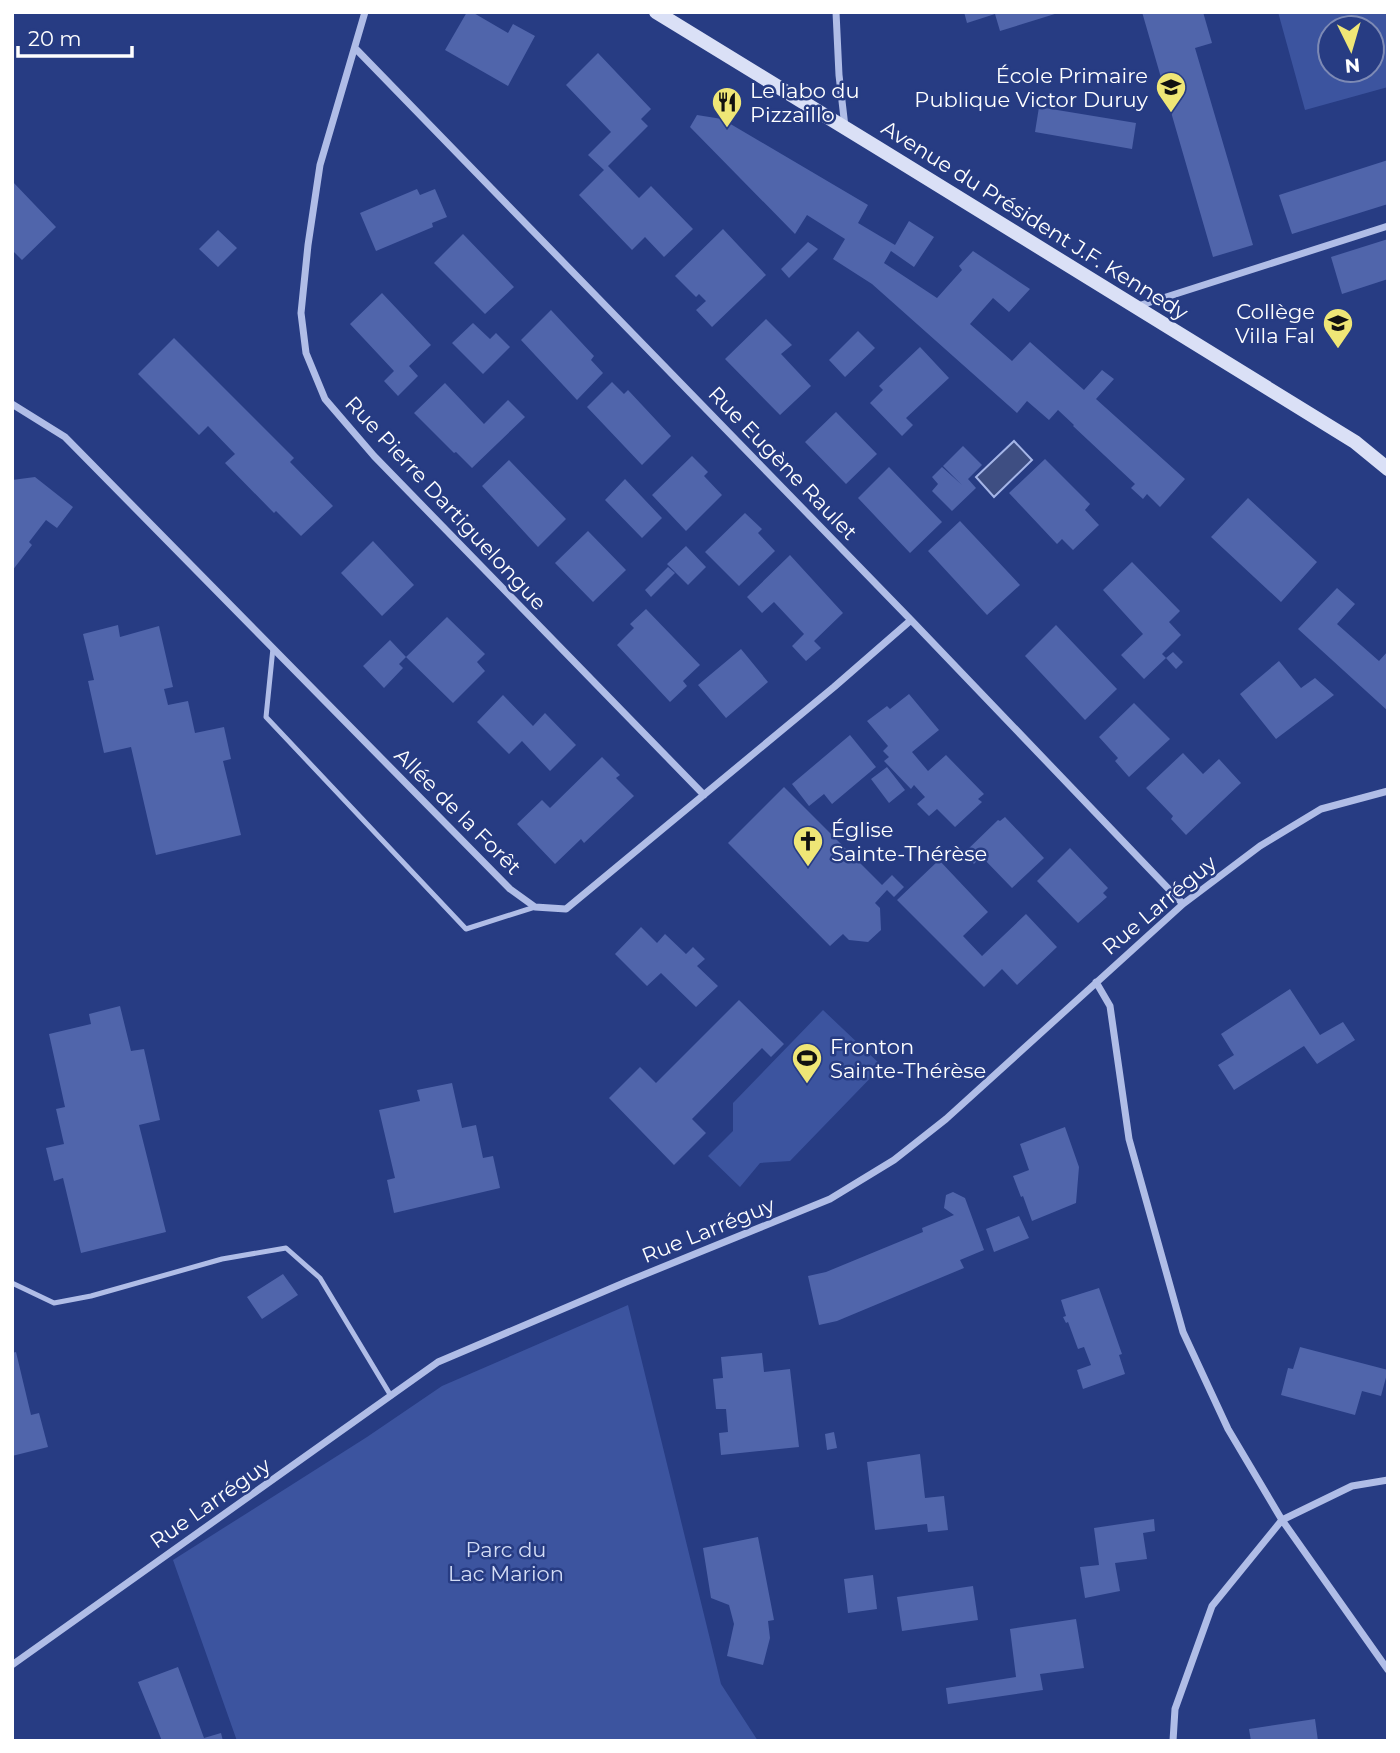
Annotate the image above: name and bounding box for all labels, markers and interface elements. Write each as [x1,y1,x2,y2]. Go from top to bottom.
scale bar [18,14,131,58]
north arrow [1316,14,1386,84]
text: 20 m [28,26,82,51]
text: N [1344,53,1361,78]
place label: École Primaire Publique Victor Duruy [914,63,1149,112]
school or university icon: École Primaire Publique Victor Duruy [1154,70,1188,114]
place label: Le labo du Pizzaillo [750,78,860,127]
restaurant icon: Le labo du Pizzaillo [710,85,744,129]
street label: Avenue du Président J.F. Kennedy [877,115,1193,325]
place label: Collège Villa Fal [1235,299,1315,348]
school or university icon: Collège Villa Fal [1321,306,1355,350]
street label: Rue Eugène Raulet [703,381,863,545]
street label: Rue Pierre Dartiguelongue [340,391,552,615]
street label: Allée de la Forêt [390,743,526,879]
place label: Église Sainte-Thérèse [831,817,987,866]
church icon: Église Sainte-Thérèse [791,824,825,868]
street label: Rue Larréguy [1097,850,1222,960]
place label: Fronton Sainte-Thérèse [830,1034,986,1083]
sports icon: Fronton Sainte-Thérèse [790,1041,824,1085]
street label: Rue Larréguy [638,1192,779,1268]
street label: Rue Larréguy [145,1452,275,1554]
park label: Parc du Lac Marion [448,1537,564,1586]

